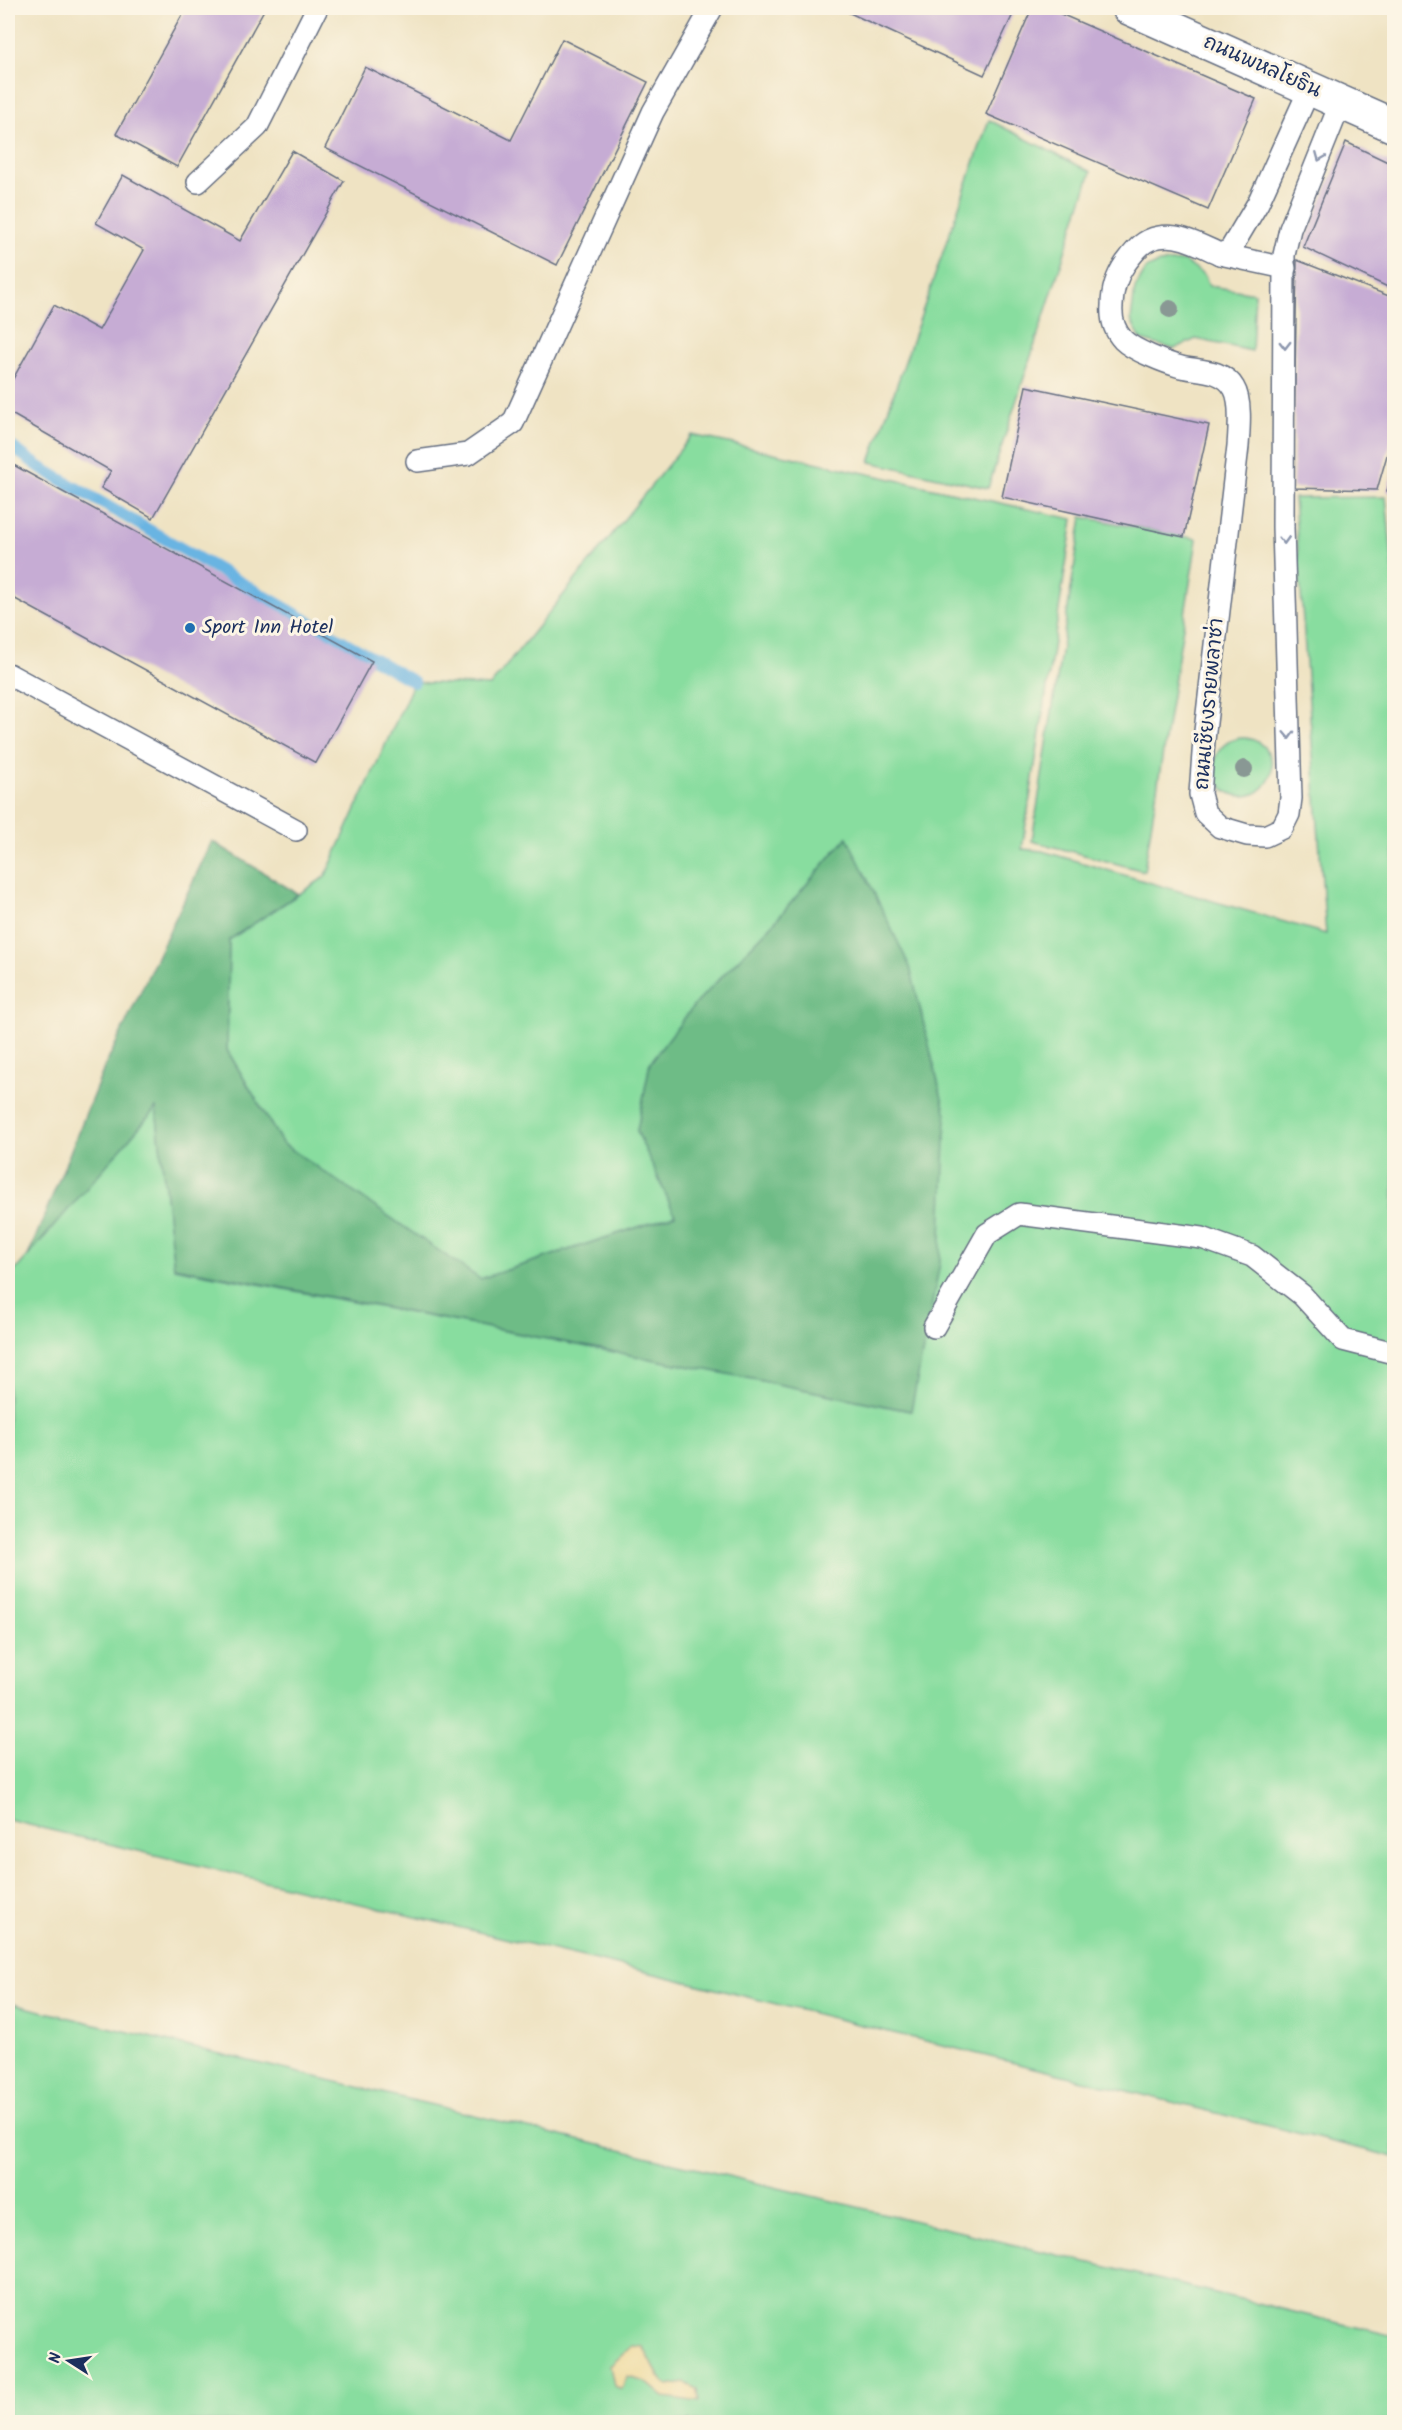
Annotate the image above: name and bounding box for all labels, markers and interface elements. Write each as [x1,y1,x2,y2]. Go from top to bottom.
street label: ถนนพหลโยธิน [1198,27,1326,107]
one-way arrow [1314,151,1327,161]
one-way arrow [1279,341,1291,350]
one-way arrow [1278,536,1290,545]
place label: Sport Inn Hotel [202,612,333,644]
street label: ถนนเชียงรายพลาซ่า [1187,617,1233,791]
marker: Sport Inn Hotel [183,621,197,635]
one-way arrow [1283,731,1295,740]
north arrow [39,2331,99,2391]
text: N [43,2351,69,2366]

